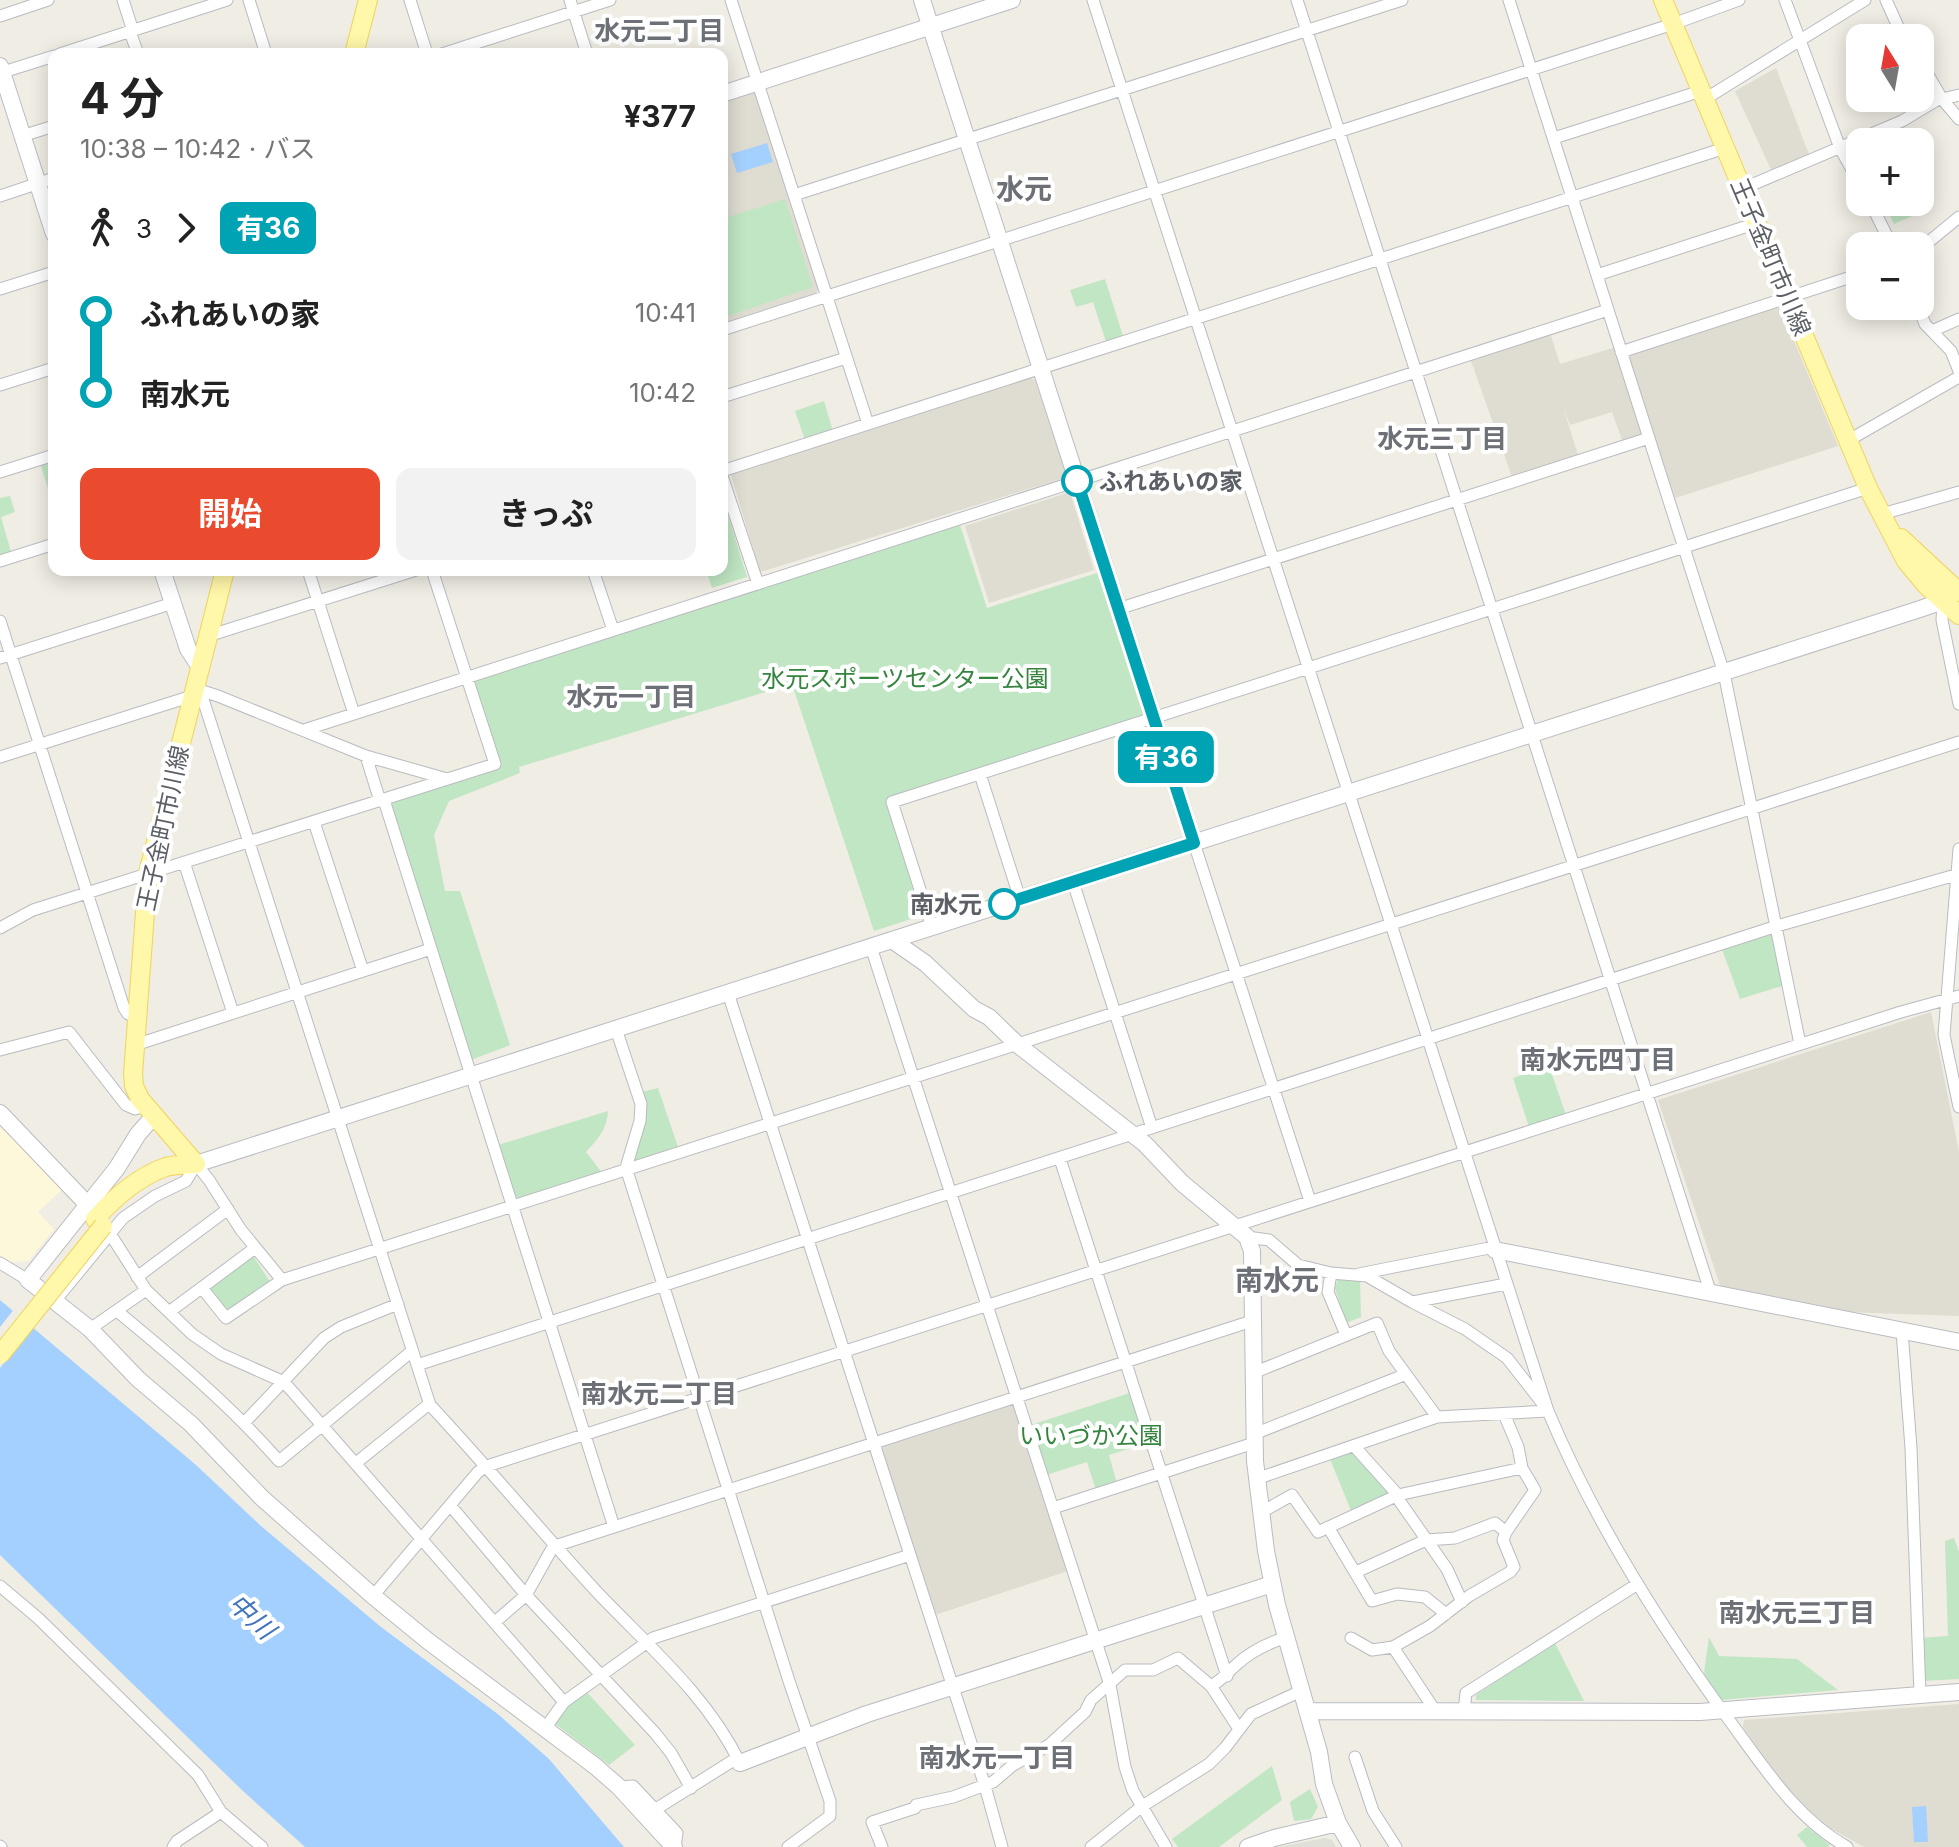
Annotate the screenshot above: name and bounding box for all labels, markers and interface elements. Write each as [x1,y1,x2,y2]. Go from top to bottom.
district label: 水元二丁目 [594,15,724,46]
north arrow [1846,24,1934,112]
map controls [1846,24,1934,320]
text: 4 分 [80,71,164,125]
text: ¥377 [624,98,696,134]
button: + [1846,128,1934,216]
text: 10:38 – 10:42 · バス [80,133,315,164]
district label: 水元 [996,172,1052,206]
street label: 王子金町市川線 [1725,174,1817,340]
icon: walk [80,206,124,250]
icon: forward [164,206,208,250]
text: 有36 [236,211,300,245]
text: 3 [136,213,152,244]
button: − [1846,232,1934,320]
text: ふれあいの家 [140,296,320,332]
text: 10:41 [635,297,696,328]
text: 南水元 [140,376,230,412]
text: 10:42 [629,377,696,408]
district label: 水元三丁目 [1377,423,1507,454]
marker: ふれあいの家 [1062,466,1092,496]
place label: ふれあいの家 [1099,467,1243,496]
button: 開始 [80,468,380,560]
button: きっぷ [396,468,696,560]
park label: 水元スポーツセンター公園 [761,664,1049,693]
district label: 水元一丁目 [566,681,696,712]
line badge: 有36 [1120,731,1212,783]
text: 有36 [1134,740,1198,774]
street label: 王子金町市川線 [131,743,195,913]
marker: 南水元 [989,889,1019,919]
place label: 南水元 [910,890,982,919]
district label: 南水元四丁目 [1520,1044,1676,1075]
district label: 南水元 [1235,1263,1319,1297]
district label: 南水元二丁目 [581,1378,737,1409]
park label: いいづか公園 [1019,1421,1163,1450]
water label: 中川 [222,1587,284,1647]
district label: 南水元三丁目 [1719,1597,1875,1628]
district label: 南水元一丁目 [919,1742,1075,1773]

